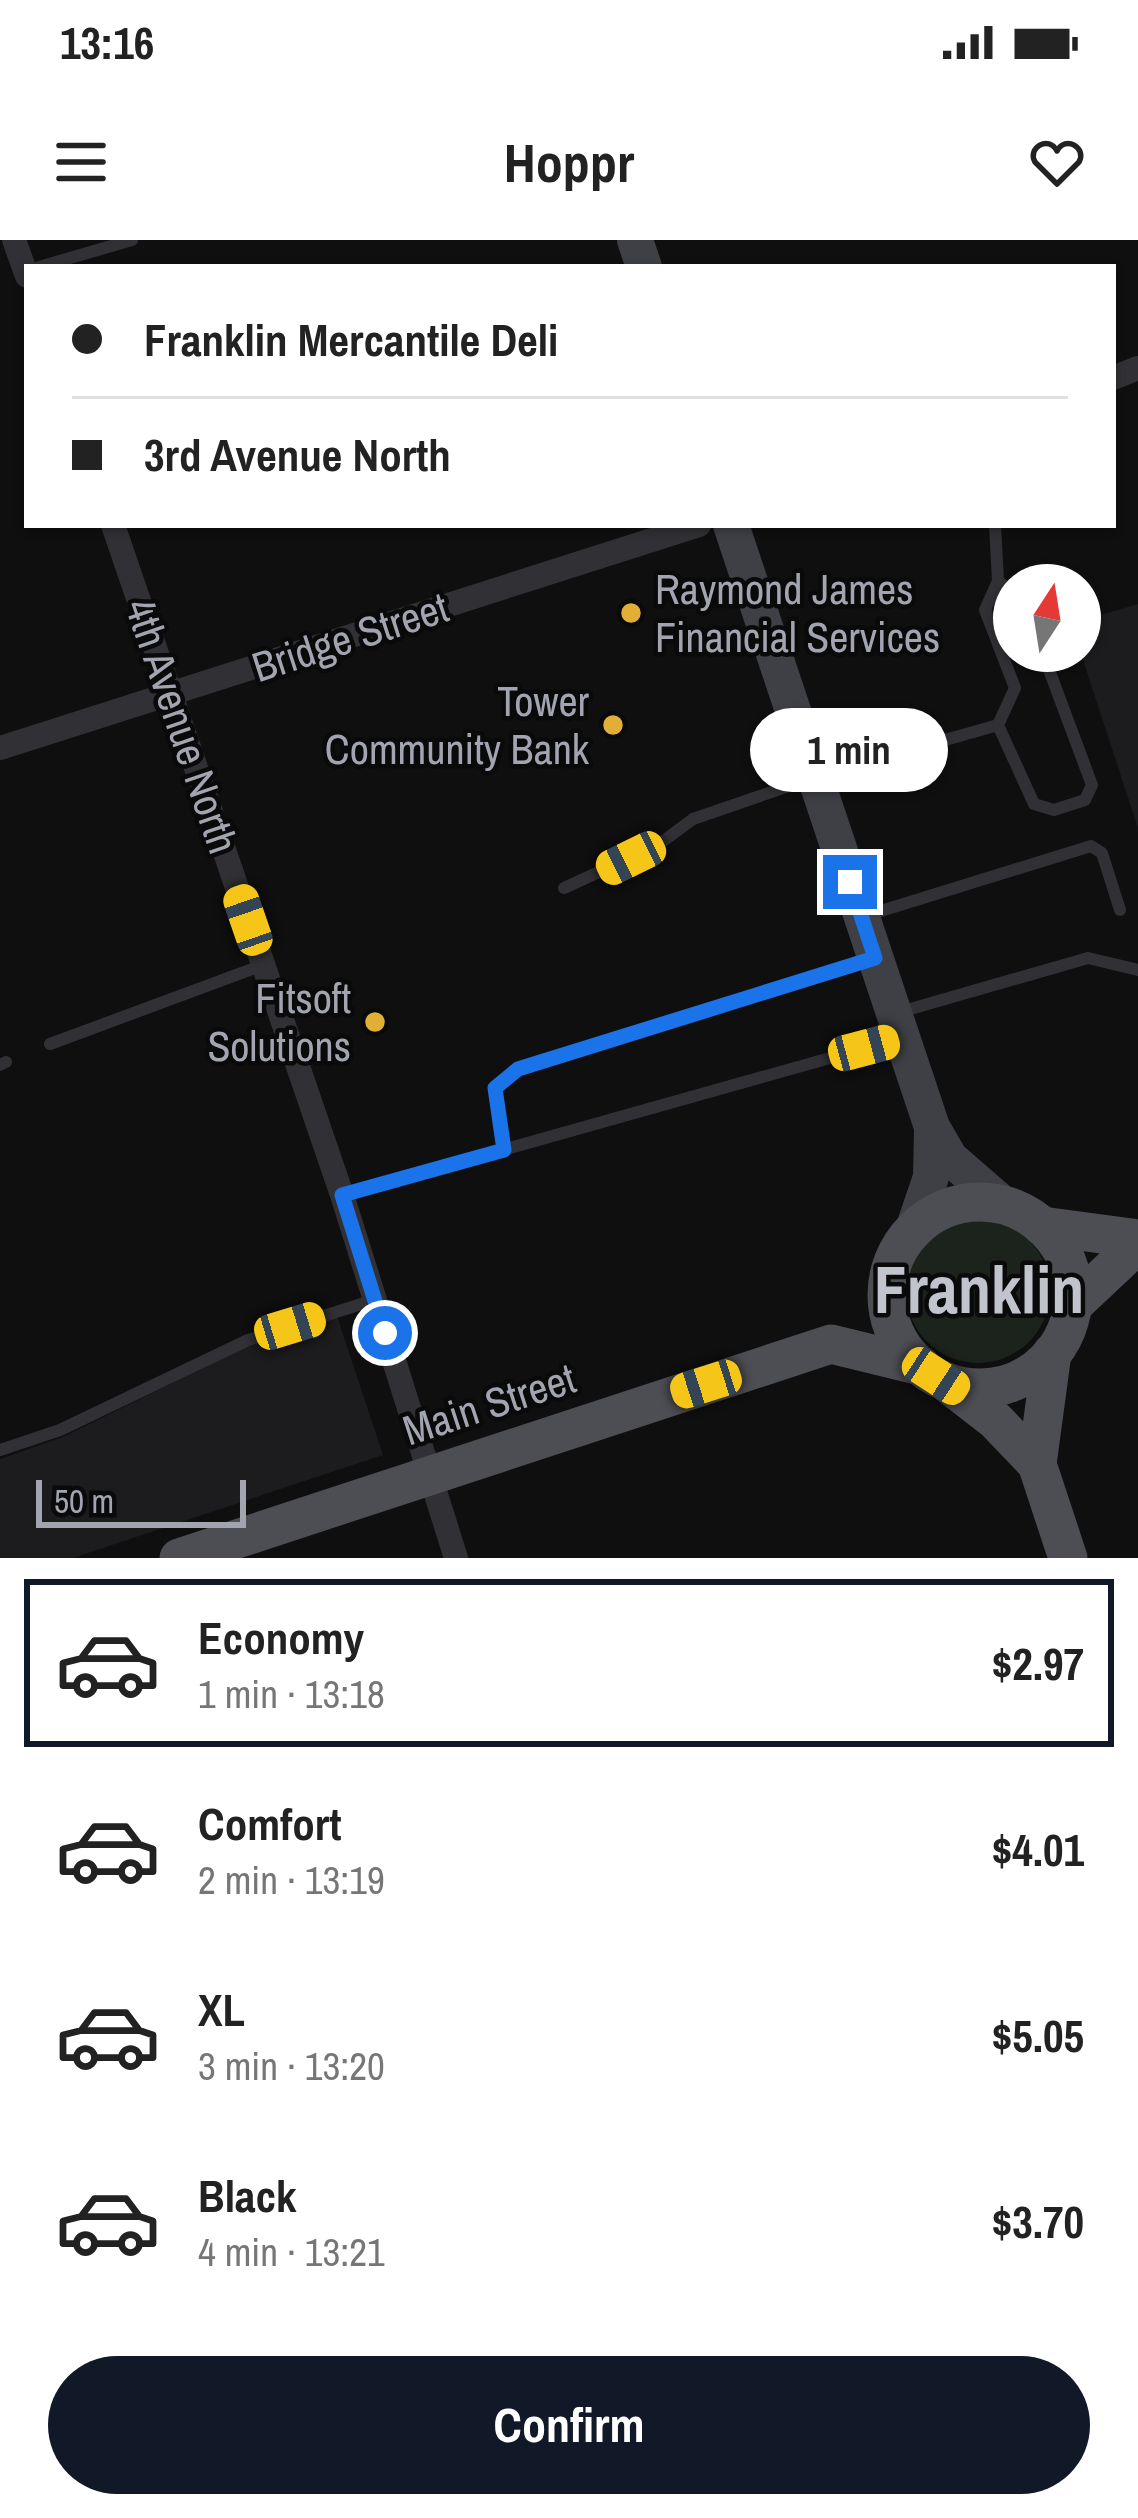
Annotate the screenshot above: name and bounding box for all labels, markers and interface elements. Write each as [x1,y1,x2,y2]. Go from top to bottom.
text: 13:16 [60,12,154,73]
text: Hoppr [504,126,634,199]
icon: menu [48,129,114,195]
icon: heart [1024,129,1090,195]
text: Franklin Mercantile Deli [144,309,558,370]
text: 3rd Avenue North [144,424,451,485]
place label: Raymond James Financial Services [655,561,940,665]
north arrow [993,564,1101,672]
map controls [993,564,1101,672]
street label: Bridge Street [245,579,455,695]
street label: 4th Avenue North [112,591,252,861]
marker: Raymond James Financial Services [618,600,644,626]
place label: Tower Community Bank [325,673,590,777]
callout: 1 min [751,708,949,792]
marker: Tower Community Bank [600,712,626,738]
text: 1 min [807,724,891,776]
car [591,826,671,890]
route end [823,855,877,909]
car [219,880,277,960]
place label: Fitsoft Solutions [207,970,351,1074]
marker: Fitsoft Solutions [362,1009,388,1035]
car [825,1021,903,1075]
district label: Franklin [874,1245,1084,1334]
car [250,1298,330,1354]
route start [358,1306,412,1360]
car [896,1341,976,1411]
street label: Main Street [396,1350,582,1458]
car [666,1356,746,1412]
scale bar [36,1474,246,1527]
text: 50 m [54,1479,114,1523]
text: Economy [198,1607,364,1668]
icon: car [54,1609,162,1717]
text: $2.97 [992,1633,1084,1694]
text: 1 min · 13:18 [198,1668,385,1720]
text: Comfort [198,1793,341,1854]
icon: car [54,1795,162,1903]
text: $4.01 [992,1819,1084,1880]
text: 2 min · 13:19 [198,1854,385,1906]
text: XL [198,1979,245,2040]
icon: car [54,1981,162,2089]
text: $5.05 [992,2005,1084,2066]
text: 3 min · 13:20 [198,2040,385,2092]
text: Black [198,2165,296,2226]
icon: car [54,2167,162,2275]
text: $3.70 [992,2191,1084,2252]
text: 4 min · 13:21 [198,2226,385,2278]
button: Confirm [48,2356,1090,2494]

